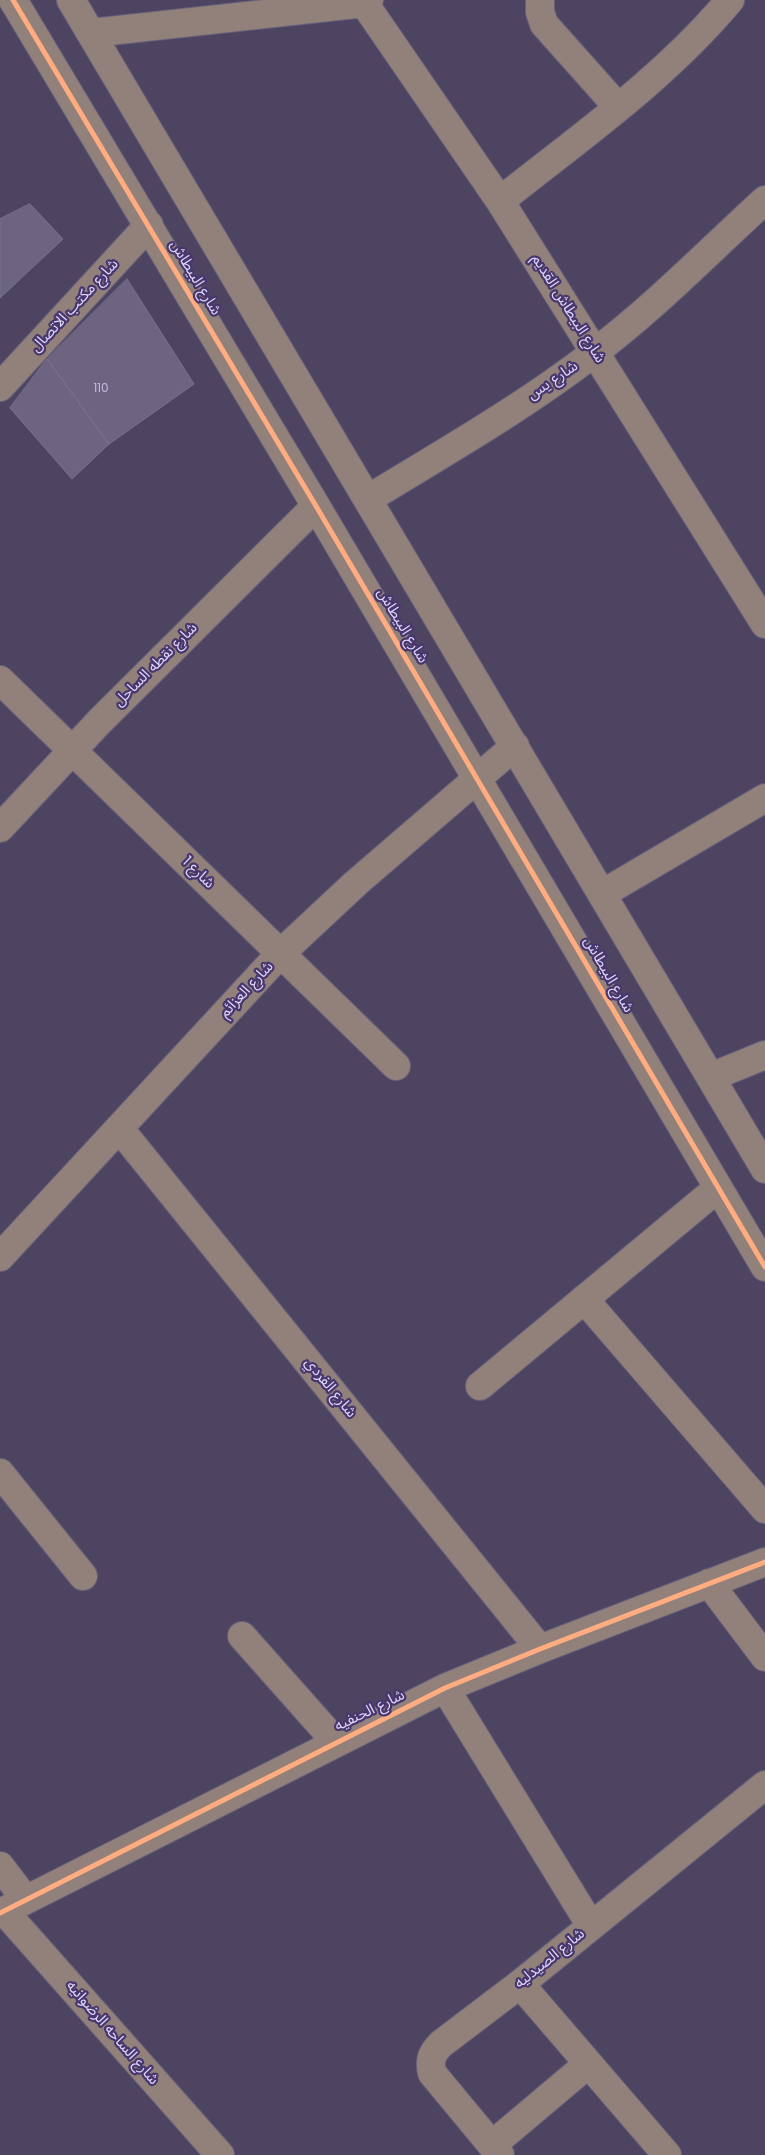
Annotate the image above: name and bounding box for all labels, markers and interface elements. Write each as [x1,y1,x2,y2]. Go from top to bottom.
street label: شارع البيطاش [165,237,225,319]
street label: شارع البيطاش القديم [527,251,609,367]
street label: شارع مكتب الاتصال [27,256,123,356]
street label: شارع يس [524,358,582,404]
house number: 110 [93,382,109,396]
street label: شارع البيطاش [372,585,432,667]
street label: شارع نقطه الساحل [110,619,202,711]
street label: شارع 1 [178,853,218,893]
street label: شارع البيطاش [579,934,637,1016]
street label: شارع العزائم [217,958,277,1022]
street label: شارع الفردي [300,1354,360,1422]
street label: شارع الحنفيه [332,1686,408,1736]
street label: شارع الصيدليه [511,1925,589,1993]
street label: شارع الساحه الرضوانيه [62,1977,162,2089]

